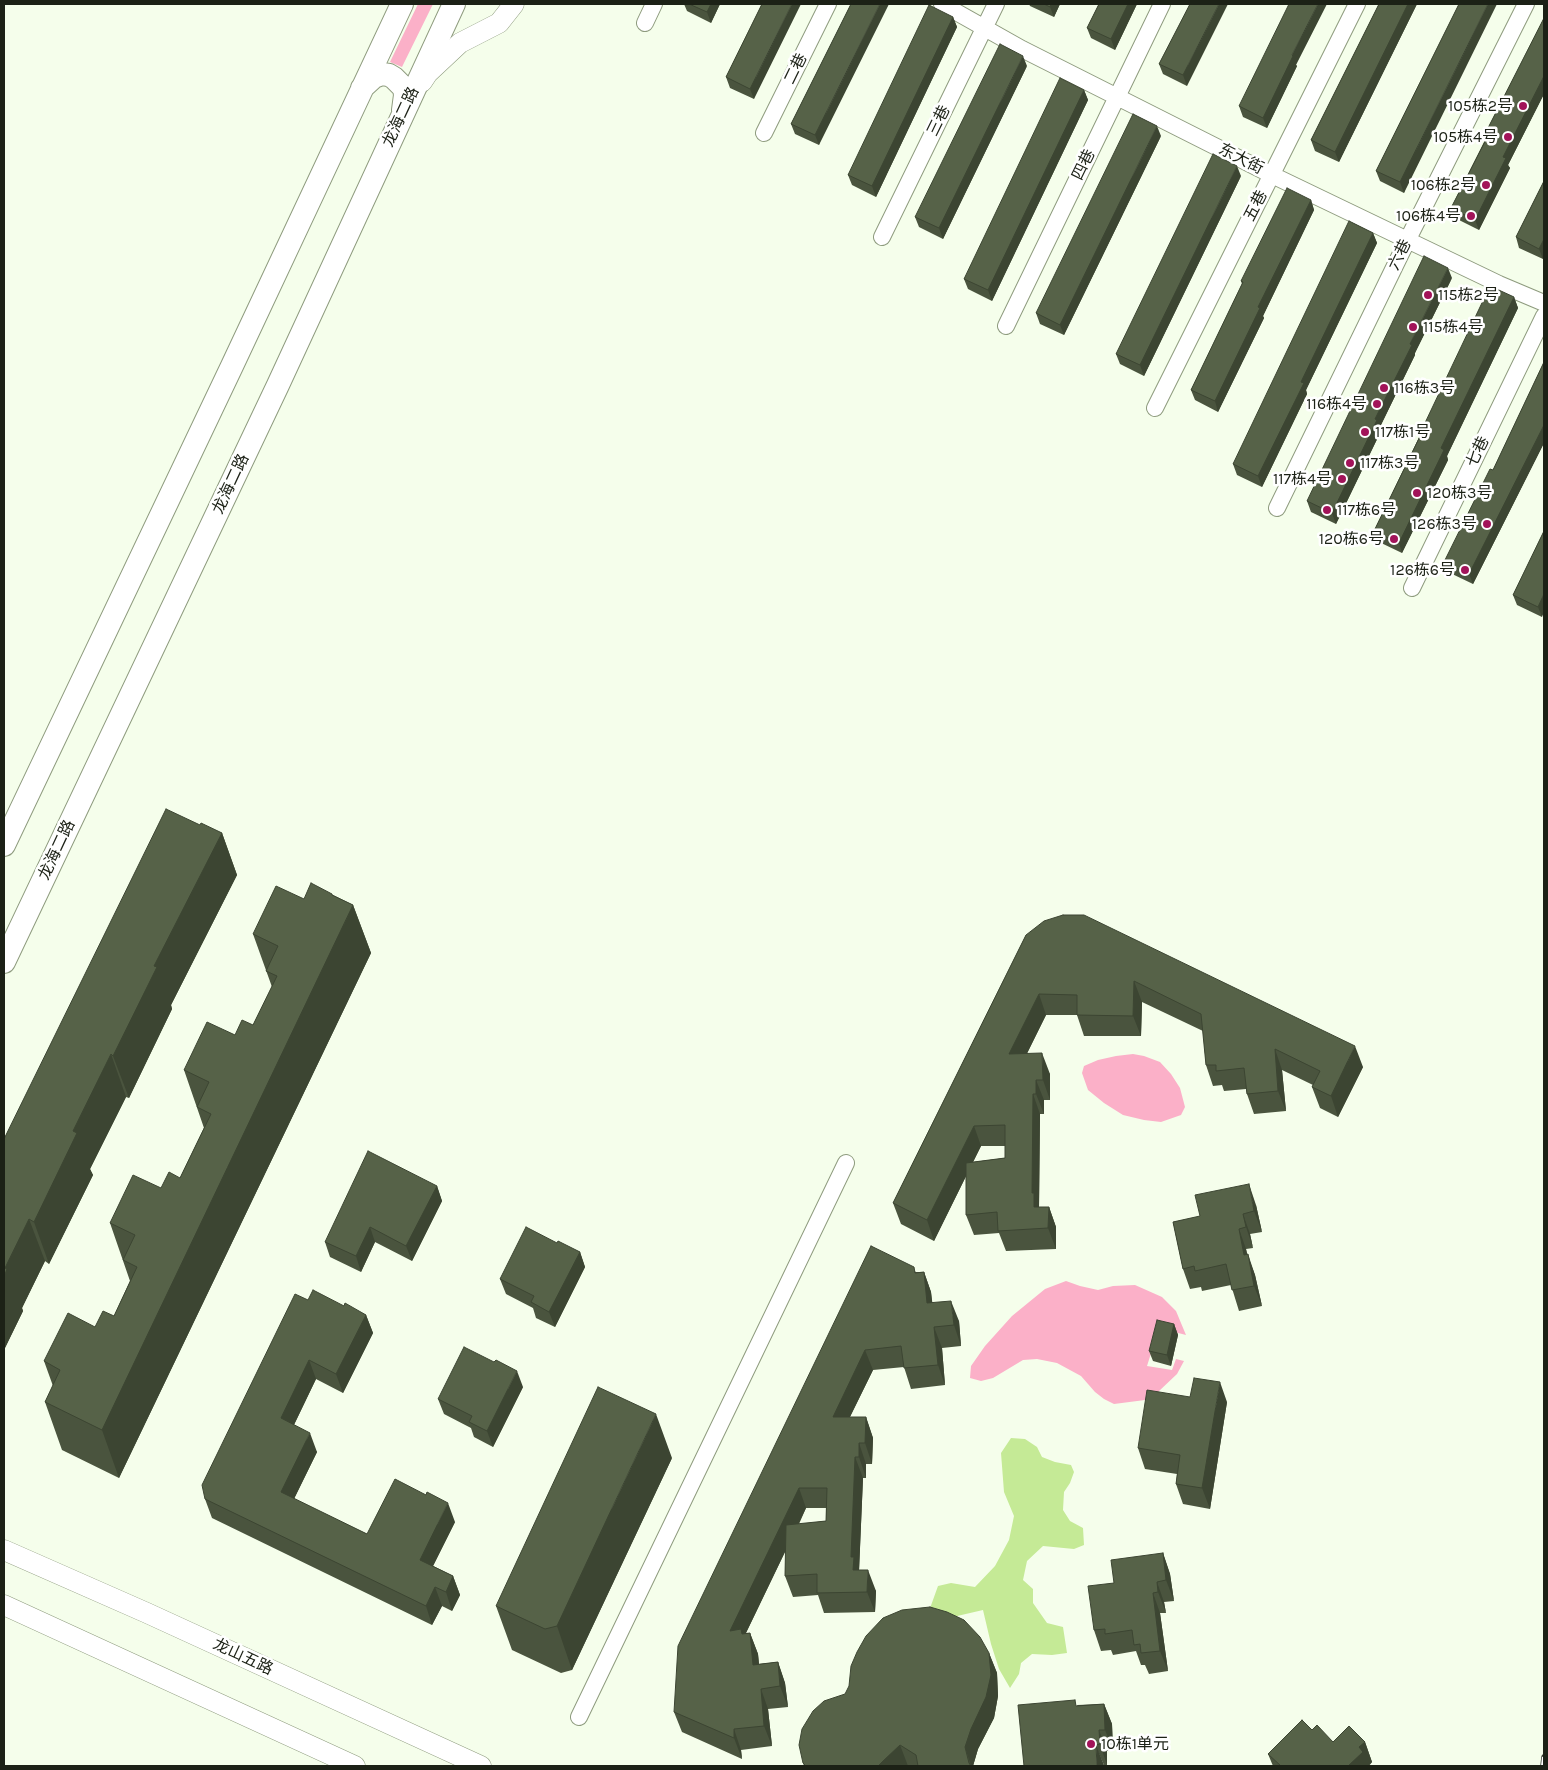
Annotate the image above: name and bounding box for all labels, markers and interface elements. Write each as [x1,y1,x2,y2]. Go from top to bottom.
street label: 二巷 [780,50,812,88]
street label: 龙海二路 [379,84,423,150]
place label: 105栋2号 [1448,96,1513,116]
marker: 105栋2号 [1517,100,1529,112]
street label: 三巷 [923,102,955,140]
place label: 105栋4号 [1433,127,1498,147]
marker: 105栋4号 [1502,131,1514,143]
street label: 东大街 [1215,140,1267,178]
street label: 四巷 [1068,146,1100,184]
place label: 106栋2号 [1411,175,1476,195]
marker: 106栋2号 [1480,179,1492,191]
street label: 五巷 [1240,187,1272,225]
place label: 106栋4号 [1396,206,1461,226]
marker: 106栋4号 [1465,210,1477,222]
street label: 六巷 [1384,236,1416,274]
place label: 115栋2号 [1438,285,1499,305]
marker: 115栋2号 [1422,289,1434,301]
place label: 115栋4号 [1423,317,1484,337]
marker: 115栋4号 [1407,321,1419,333]
place label: 116栋3号 [1394,378,1455,398]
marker: 116栋3号 [1378,382,1390,394]
place label: 116栋4号 [1306,394,1367,414]
marker: 116栋4号 [1371,398,1383,410]
place label: 117栋1号 [1375,422,1430,442]
marker: 117栋1号 [1359,426,1371,438]
street label: 七巷 [1462,433,1494,471]
street label: 龙海二路 [209,451,253,517]
place label: 117栋3号 [1360,453,1420,473]
marker: 117栋3号 [1344,457,1356,469]
place label: 117栋4号 [1273,469,1332,489]
marker: 117栋4号 [1336,473,1348,485]
place label: 120栋3号 [1427,483,1493,503]
marker: 120栋3号 [1411,487,1423,499]
place label: 117栋6号 [1337,500,1396,520]
marker: 117栋6号 [1321,504,1333,516]
place label: 126栋3号 [1412,514,1477,534]
marker: 126栋3号 [1481,518,1493,530]
place label: 120栋6号 [1319,529,1384,549]
marker: 120栋6号 [1388,533,1400,545]
place label: 126栋6号 [1390,560,1455,580]
marker: 126栋6号 [1459,564,1471,576]
street label: 龙海二路 [35,817,79,883]
street label: 龙山五路 [210,1635,276,1679]
place label: 10栋1单元 [1101,1734,1169,1754]
marker: 10栋1单元 [1085,1738,1097,1750]

